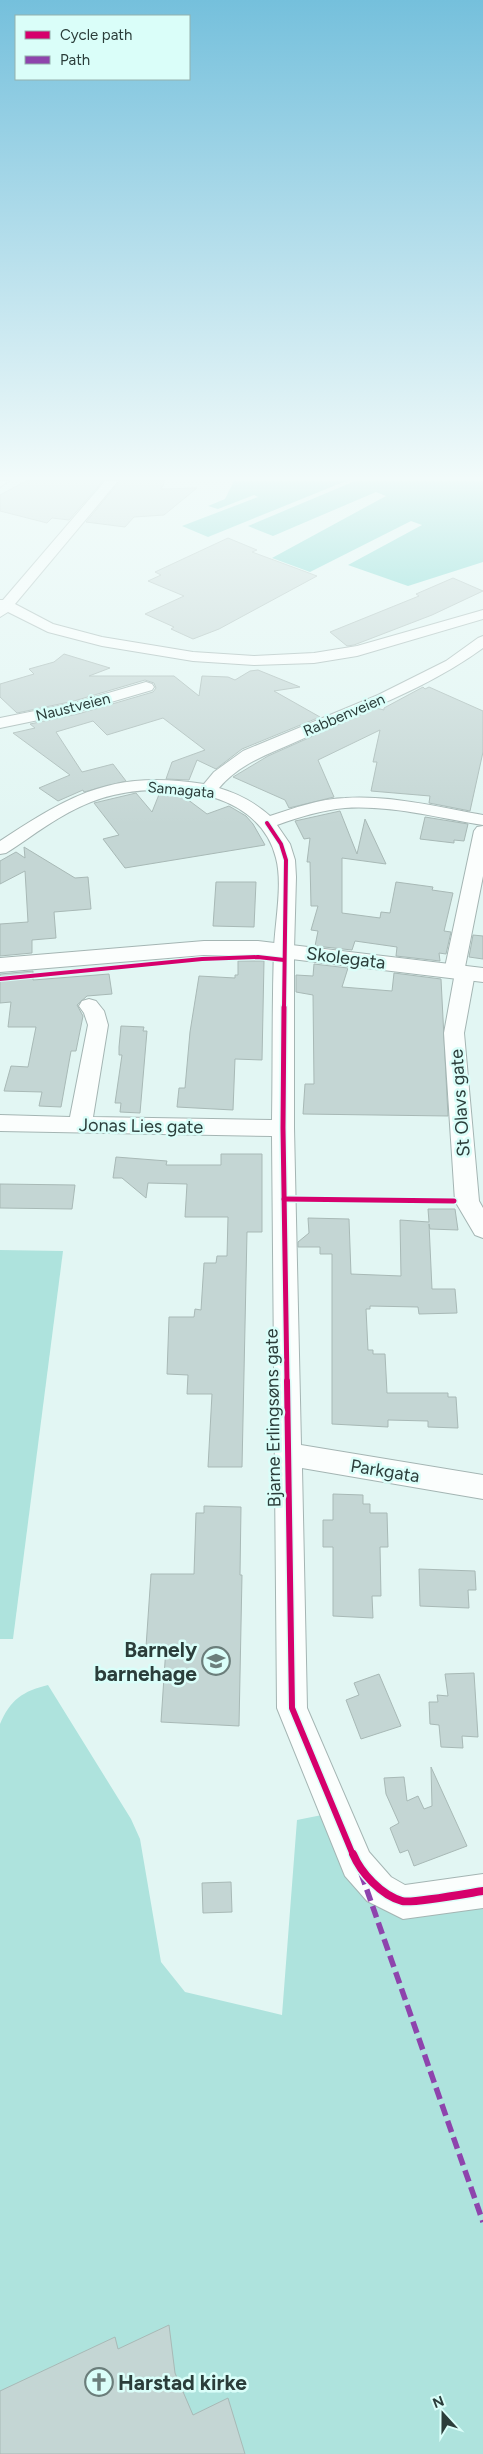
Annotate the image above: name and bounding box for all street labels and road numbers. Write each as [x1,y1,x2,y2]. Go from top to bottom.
street label: Naustveien [34,689,112,725]
street label: Rabbenveien [300,690,388,740]
street label: Samagata [147,778,215,802]
street label: Skolegata [305,942,387,974]
street label: St Olavs gate [445,1048,475,1158]
street label: Jonas Lies gate [79,1114,203,1138]
street label: Bjarne Erlingsøns gate [260,1328,286,1508]
street label: Parkgata [349,1455,421,1487]

